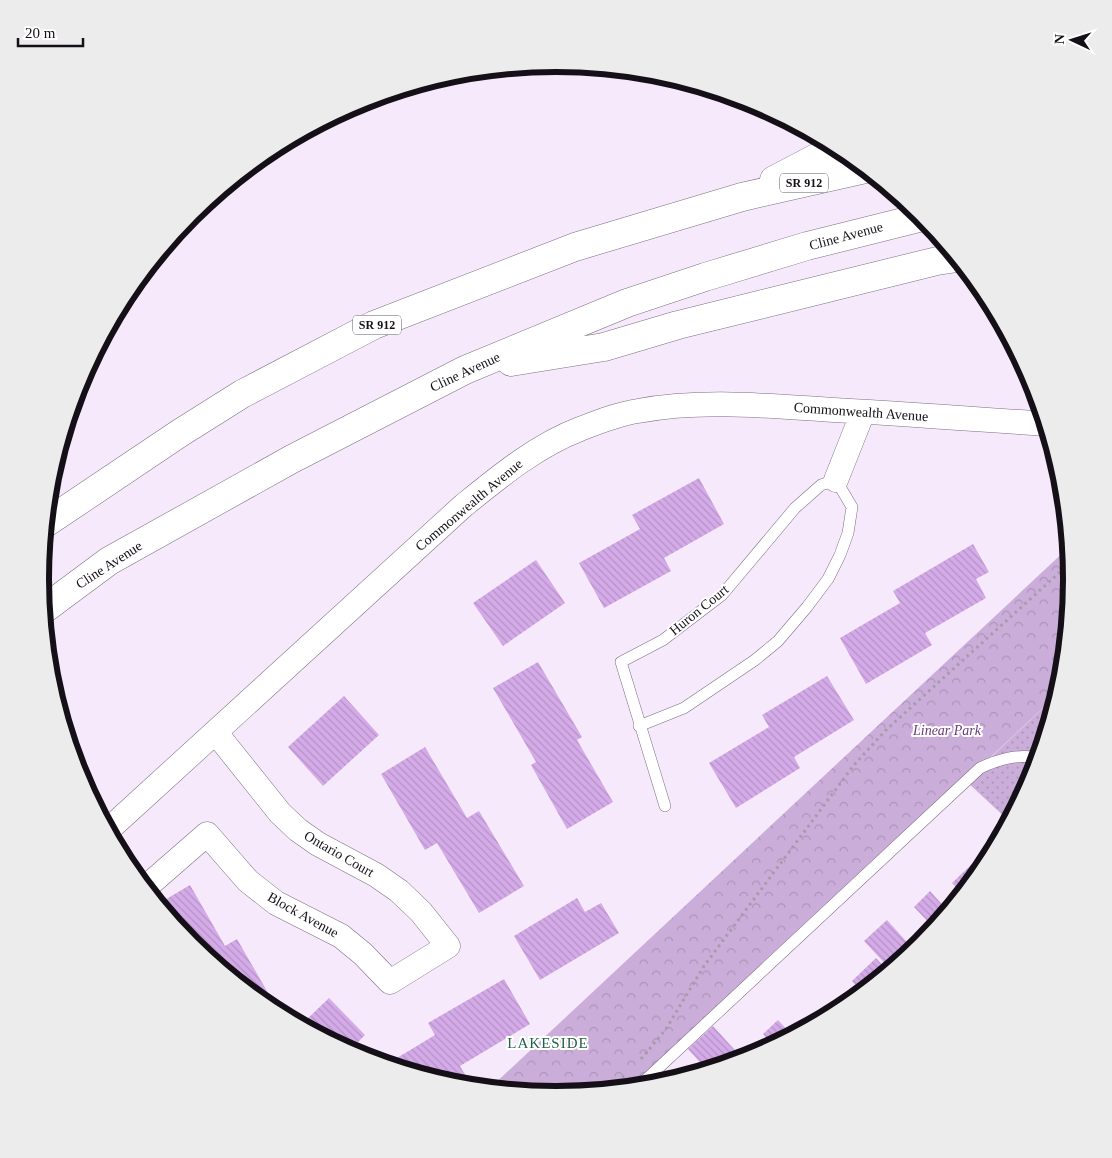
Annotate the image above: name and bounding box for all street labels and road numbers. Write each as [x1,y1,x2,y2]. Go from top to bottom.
road number: SR 912 [780,174,828,192]
street label: Cline Avenue [808,219,884,253]
road number: SR 912 [353,316,401,334]
street label: Cline Avenue [428,349,502,395]
street label: Commonwealth Avenue [793,400,929,424]
street label: Commonwealth Avenue [413,456,525,554]
street label: Cline Avenue [73,538,145,592]
street label: Huron Court [667,582,731,638]
street label: Ontario Court [301,828,377,880]
street label: Block Avenue [265,889,341,941]

